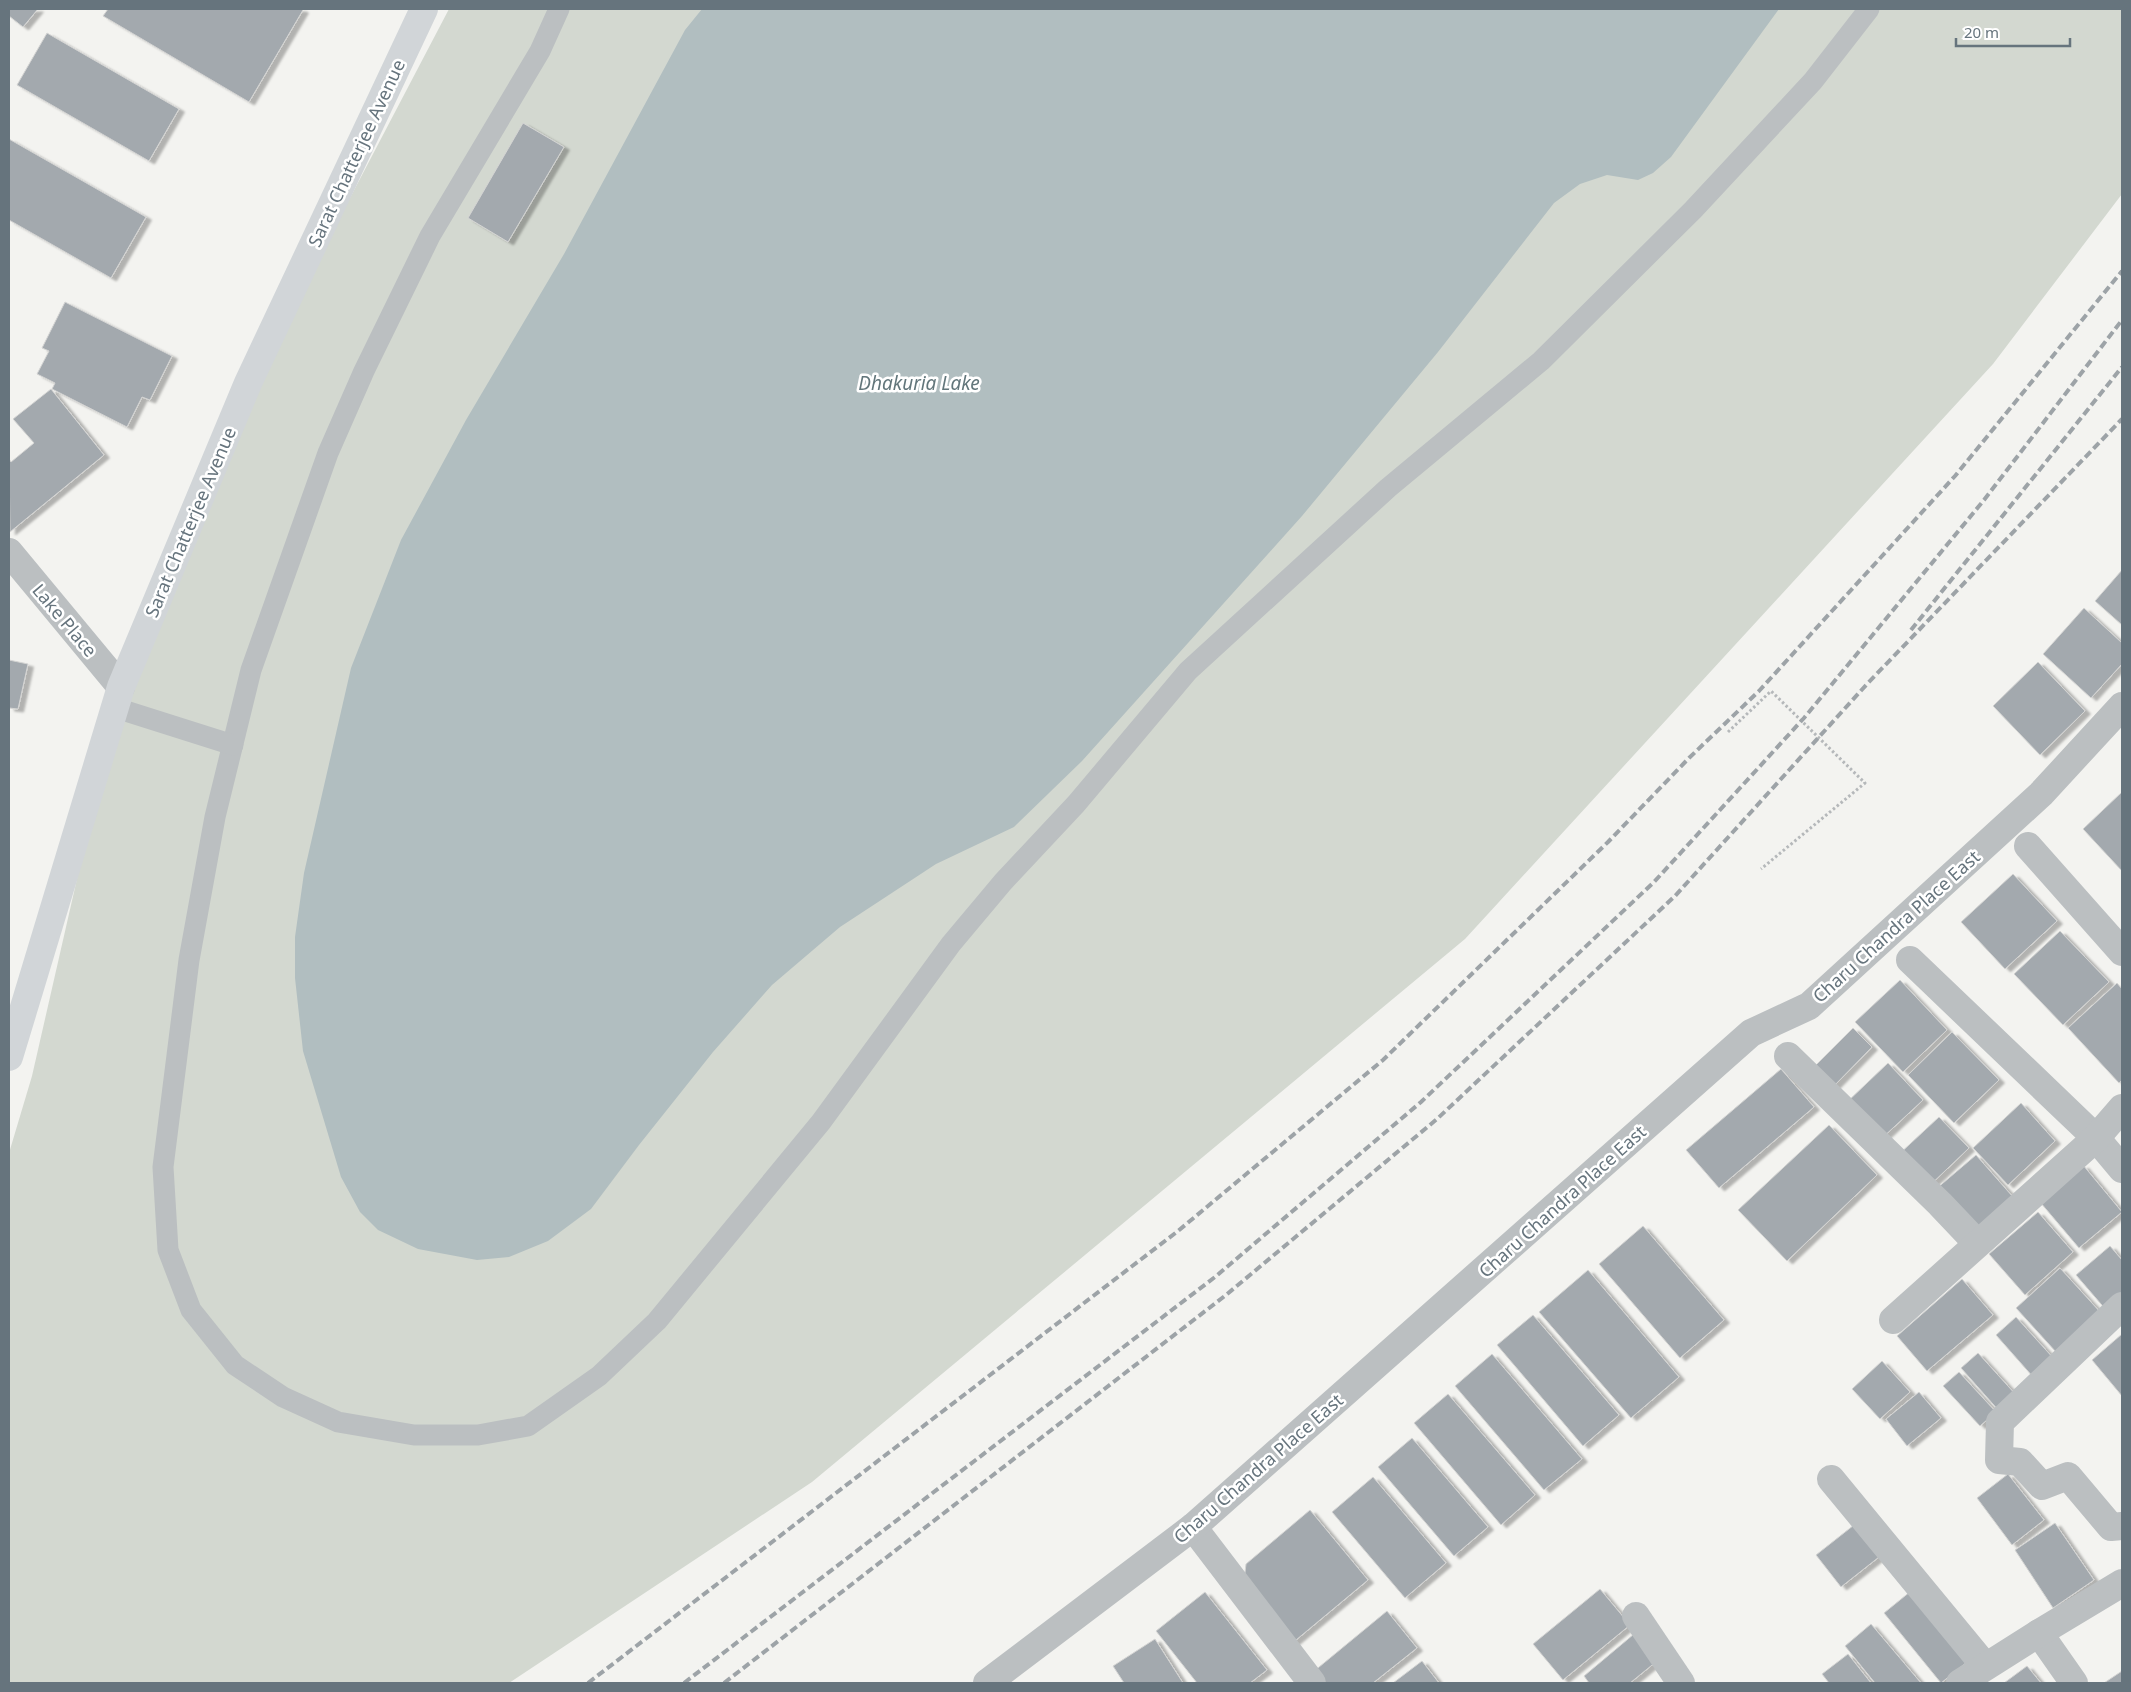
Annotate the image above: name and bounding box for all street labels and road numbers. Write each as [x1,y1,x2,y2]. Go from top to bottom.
street label: Sarat Chatterjee Avenue [302,55,410,251]
street label: Sarat Chatterjee Avenue [139,423,241,621]
street label: Lake Place [27,578,103,662]
street label: Charu Chandra Place East [1807,844,1985,1007]
street label: Charu Chandra Place East [1473,1119,1651,1282]
street label: Charu Chandra Place East [1168,1387,1348,1548]

